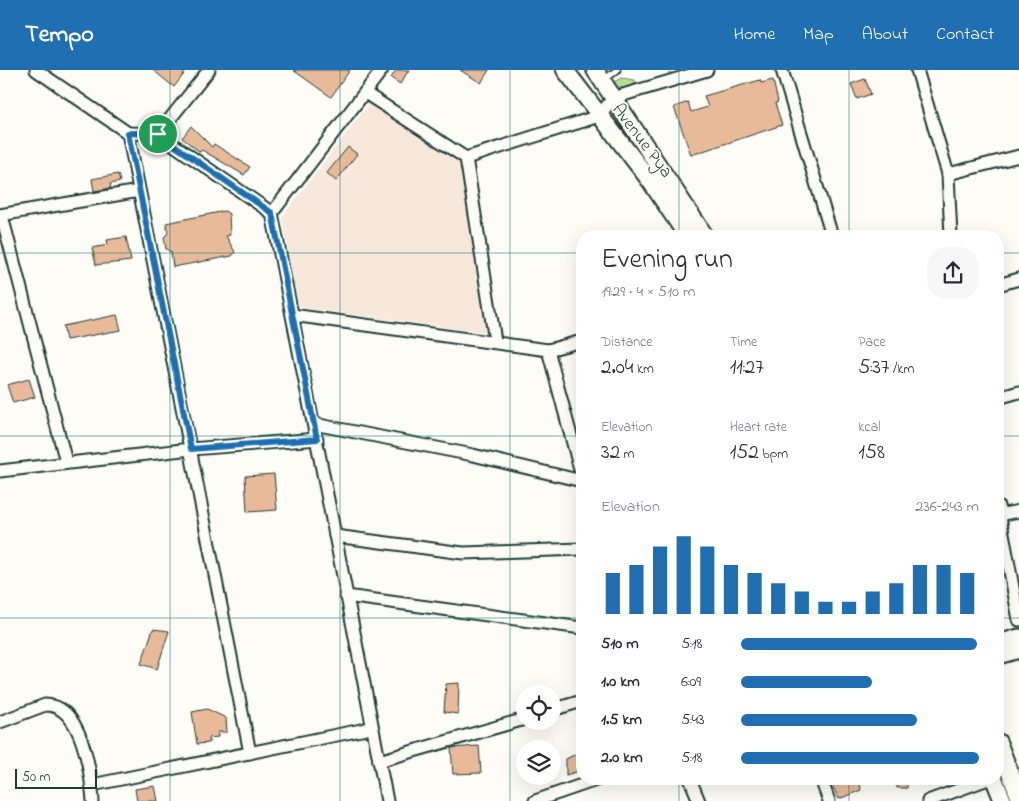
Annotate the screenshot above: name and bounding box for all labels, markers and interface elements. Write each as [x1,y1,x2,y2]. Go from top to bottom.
text: Tempo [25,18,94,53]
text: Home [734,22,775,48]
text: Map [803,22,834,48]
text: About [862,22,908,48]
text: Contact [936,22,994,48]
street label: Avenue Pya [605,98,678,184]
pin [137,113,179,155]
icon: arrive [144,120,172,148]
text: Evening run [601,240,733,281]
button: share [927,247,979,299]
text: 19:29 · 4 × 510 m [601,280,695,304]
text: Distance [601,332,653,353]
text: Time [730,332,757,353]
text: Pace [858,332,886,353]
text: 2.04 [601,353,633,383]
text: 11:27 [730,353,764,383]
text: 5:37 [858,353,889,383]
text: km [633,359,654,380]
text: /km [889,359,914,380]
text: Elevation [601,417,652,438]
text: Heart rate [730,417,787,438]
text: kcal [858,417,881,438]
text: 32 [601,438,620,468]
text: 152 [730,438,759,468]
text: 158 [858,438,885,468]
text: m [620,444,635,465]
text: bpm [759,444,788,465]
text: Elevation [601,495,660,519]
text: 236–243 m [915,495,979,519]
text: 510 m [601,632,639,656]
text: 5:18 [681,632,703,656]
text: 1.0 km [601,670,640,694]
text: 6:09 [681,670,701,694]
map controls [516,685,561,785]
button: locate [516,685,561,730]
text: 1.5 km [601,708,642,732]
text: 5:43 [681,708,705,732]
button: layers [516,740,561,785]
text: 2.0 km [601,746,643,770]
text: 5:18 [681,746,703,770]
scale bar [15,766,98,789]
text: 50 m [22,767,50,788]

